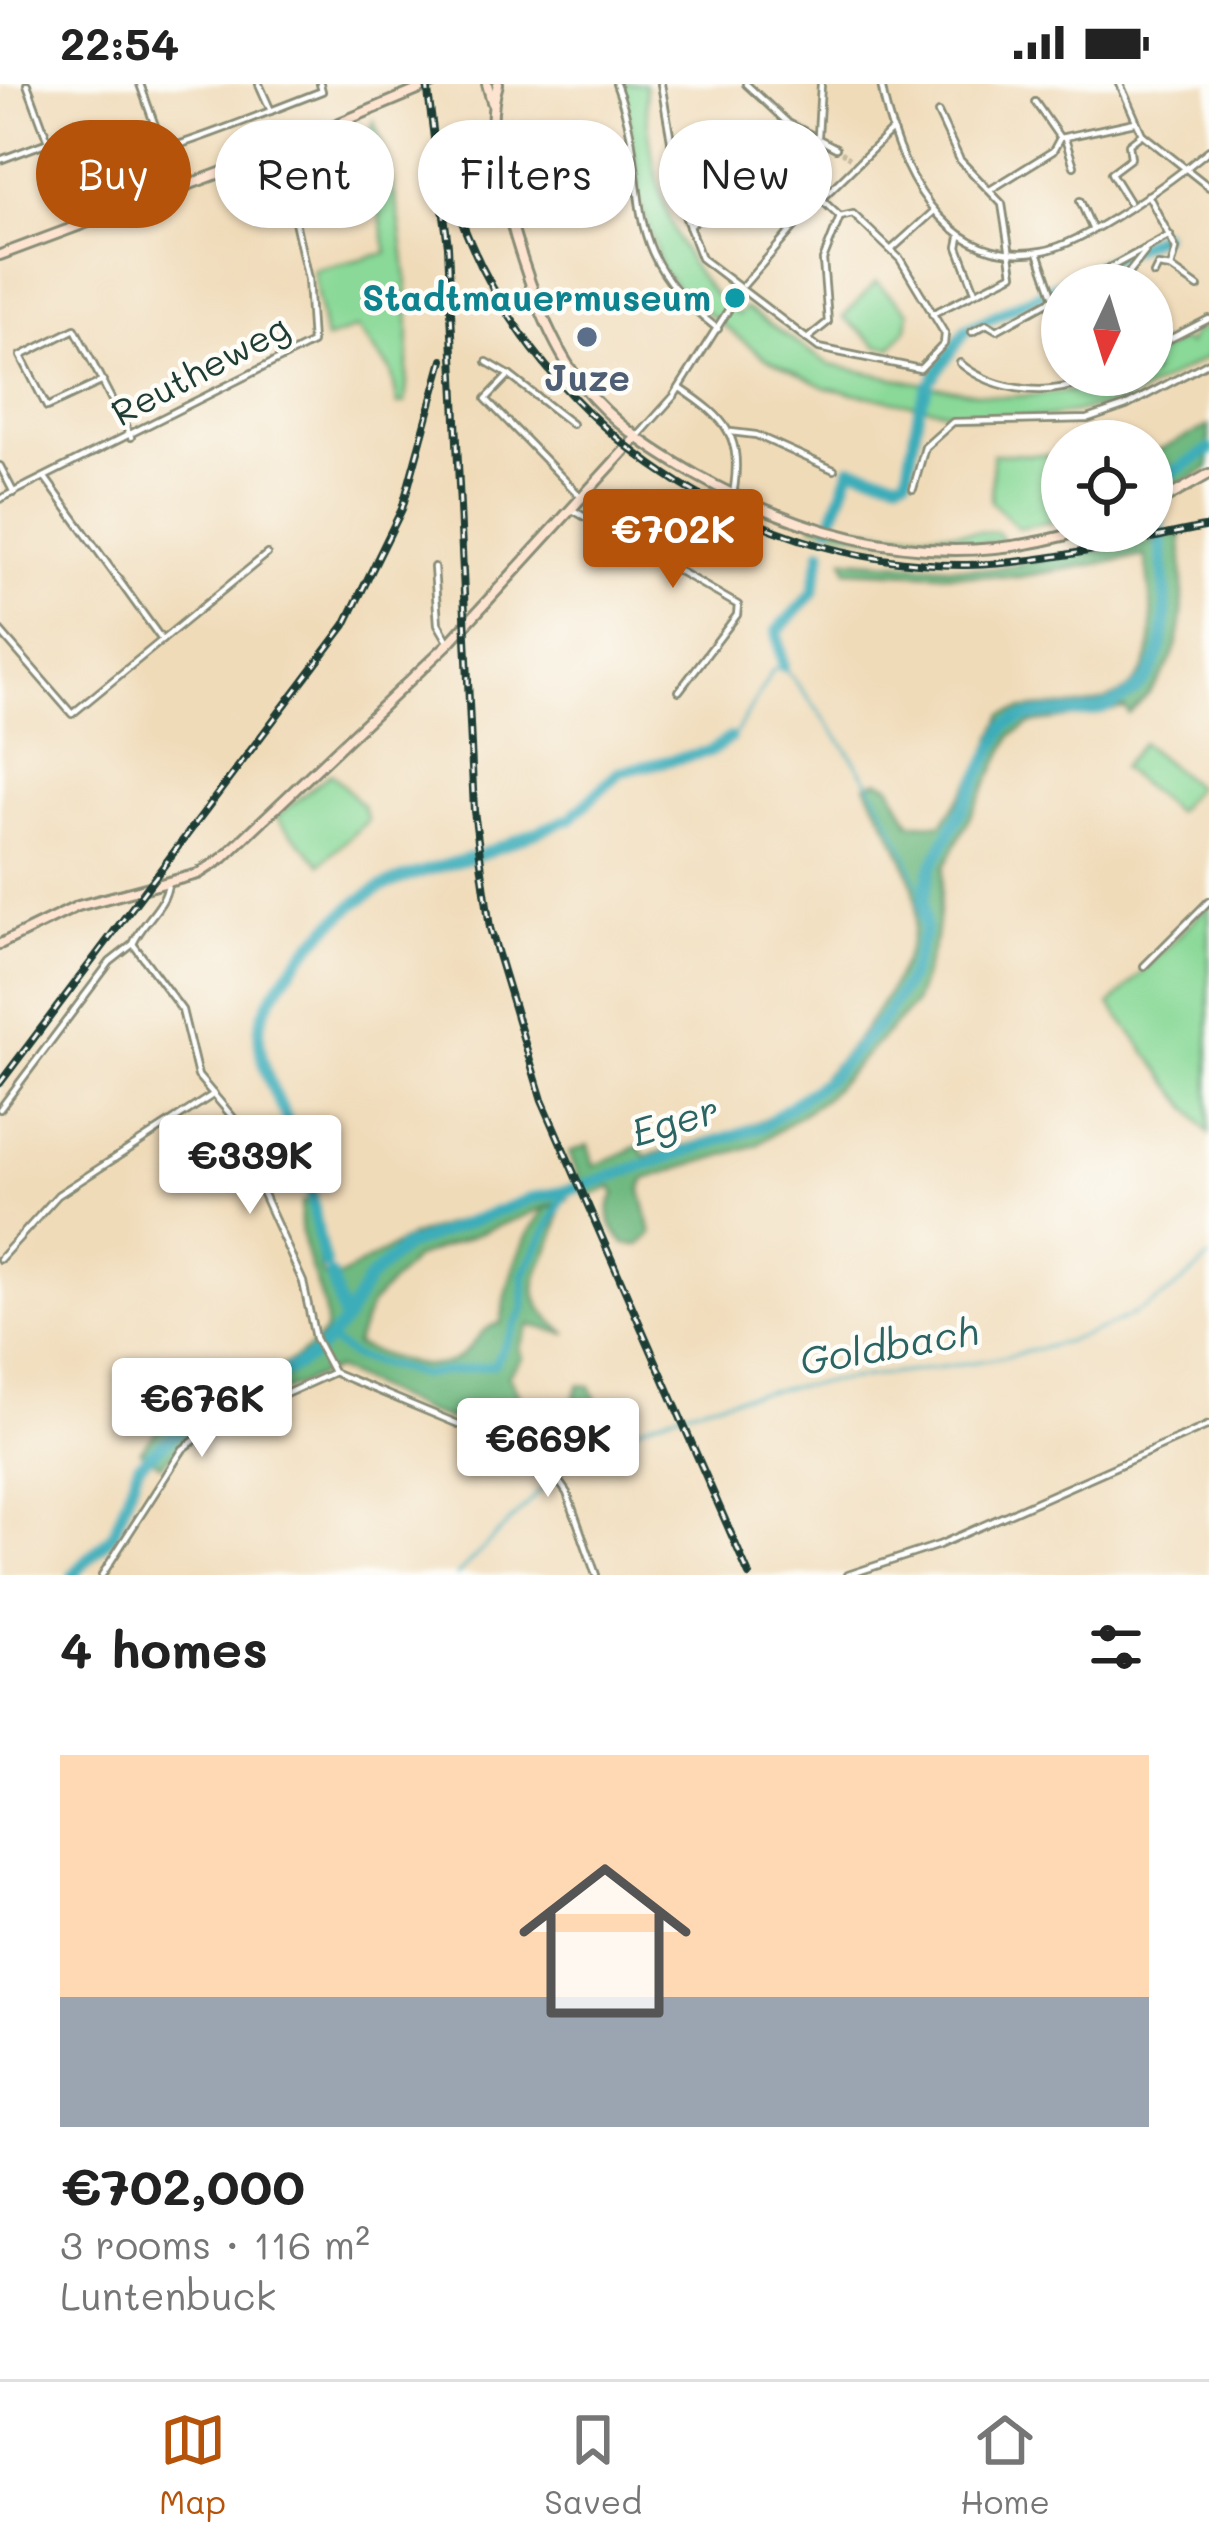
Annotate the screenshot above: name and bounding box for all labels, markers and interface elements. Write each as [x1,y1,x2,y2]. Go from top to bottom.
text: 22:54 [60,13,179,71]
chip: Buy [36,120,191,228]
chip: Rent [215,120,394,228]
chip: Filters [418,120,635,228]
chip: New [659,120,832,228]
north arrow [1041,264,1173,396]
map controls [1041,264,1173,552]
place label: Stadtmauermuseum [362,273,711,320]
marker: Stadtmauermuseum [722,285,748,311]
street label: Reutheweg [102,302,296,435]
marker: Juze [574,324,600,350]
place label: Juze [544,353,630,400]
button: locate [1041,420,1173,552]
pin: €702K [589,489,757,591]
text: €702K [610,502,736,553]
water label: Eger [625,1082,725,1158]
pin: €339K [166,1115,334,1217]
text: €339K [186,1128,314,1179]
water label: Goldbach [795,1304,982,1385]
pin: €676K [118,1358,286,1460]
text: €676K [139,1371,265,1422]
pin: €669K [464,1398,632,1500]
text: €669K [484,1411,612,1462]
text: 4 homes [60,1614,268,1681]
icon: filters [1083,1614,1149,1680]
icon: home [497,1833,713,2049]
text: €702,000 [60,2151,305,2218]
text: 3 rooms · 116 m² [60,2218,370,2269]
text: Luntenbuck [60,2269,276,2320]
tab: Map [159,2407,226,2522]
tab: Saved [544,2407,642,2522]
tab: Home [960,2407,1050,2522]

